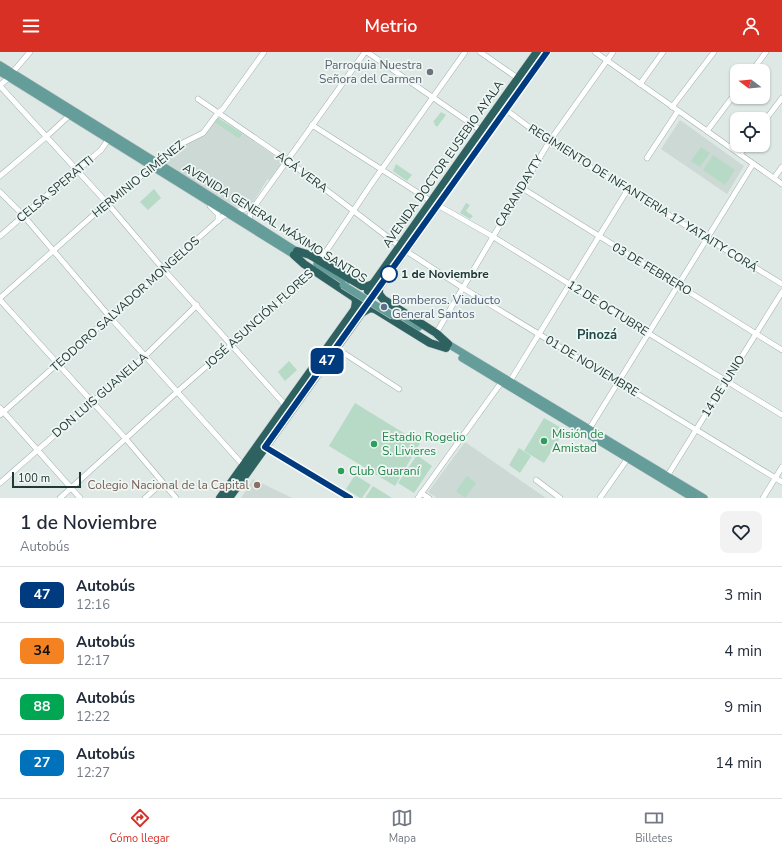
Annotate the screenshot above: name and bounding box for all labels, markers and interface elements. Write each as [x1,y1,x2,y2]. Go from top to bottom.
text: Metrio [365,14,417,38]
icon: menu [20,15,42,37]
icon: person [740,15,762,37]
place label: Parroquia Nuestra Señora del Carmen [319,57,422,87]
north arrow [730,64,770,104]
map controls [730,64,770,152]
marker: Parroquia Nuestra Señora del Carmen [425,67,435,77]
street label: AVENIDA DOCTOR EUSEBIO AYALA [379,77,507,251]
button: locate [730,112,770,152]
street label: REGIMIENTO DE INFANTERIA 17 YATAITY CORÁ [525,120,761,276]
street label: HERMINIO GIMÉNEZ [89,137,187,221]
street label: ACÁ VERA [273,148,331,196]
street label: CELSA SPERATTI [13,152,97,226]
street label: CARANDAYTY [491,152,547,230]
street label: AVENIDA GENERAL MÁXIMO SANTOS [180,159,370,287]
street label: TEODORO SALVADOR MONGELOS [47,233,203,375]
street label: 03 DE FEBRERO [609,239,695,299]
marker: 1 de Noviembre [380,265,398,283]
street label: JOSÉ ASUNCIÓN FLORES [201,266,317,373]
place label: 1 de Noviembre [401,266,489,282]
street label: 12 DE OCTUBRE [564,277,652,339]
place label: Bomberos. Viaducto General Santos [392,292,501,322]
marker: Bomberos. Viaducto General Santos [379,302,389,312]
district label: Pinozá [577,326,617,344]
street label: 01 DE NOVIEMBRE [542,332,642,400]
line badge: 47 [309,348,345,374]
street label: DON LUIS GUANELLA [49,349,152,441]
text: 47 [319,351,335,370]
street label: 14 DE JUNIO [698,352,748,420]
place label: Misión de Amistad [552,426,604,456]
place label: Estadio Rogelio S. Livieres [382,429,466,459]
marker: Misión de Amistad [539,436,549,446]
marker: Estadio Rogelio S. Livieres [369,439,379,449]
place label: Club Guaraní [349,463,421,479]
marker: Club Guaraní [336,466,346,476]
scale bar [12,470,81,489]
text: 100 m [18,471,50,486]
place label: Colegio Nacional de la Capital [88,477,249,493]
marker: Colegio Nacional de la Capital [252,480,262,490]
text: 1 de Noviembre [20,510,157,536]
button: heart [720,511,762,553]
text: Autobús [20,538,70,556]
text: Autobús [76,576,135,596]
text: 47 [34,585,50,604]
text: 3 min [724,585,762,605]
text: 12:16 [76,596,110,614]
text: Autobús [76,632,135,652]
text: 34 [34,641,50,660]
text: 4 min [724,641,762,661]
text: 12:17 [76,652,110,670]
text: Autobús [76,688,135,708]
text: 88 [34,697,50,716]
text: 9 min [724,697,762,717]
text: 12:22 [76,708,110,726]
text: Autobús [76,744,135,764]
text: 27 [34,753,50,772]
text: 14 min [715,753,762,773]
text: 12:27 [76,764,110,782]
tab: Cómo llegar [110,807,170,846]
tab: Mapa [389,807,416,846]
tab: Billetes [635,807,672,846]

